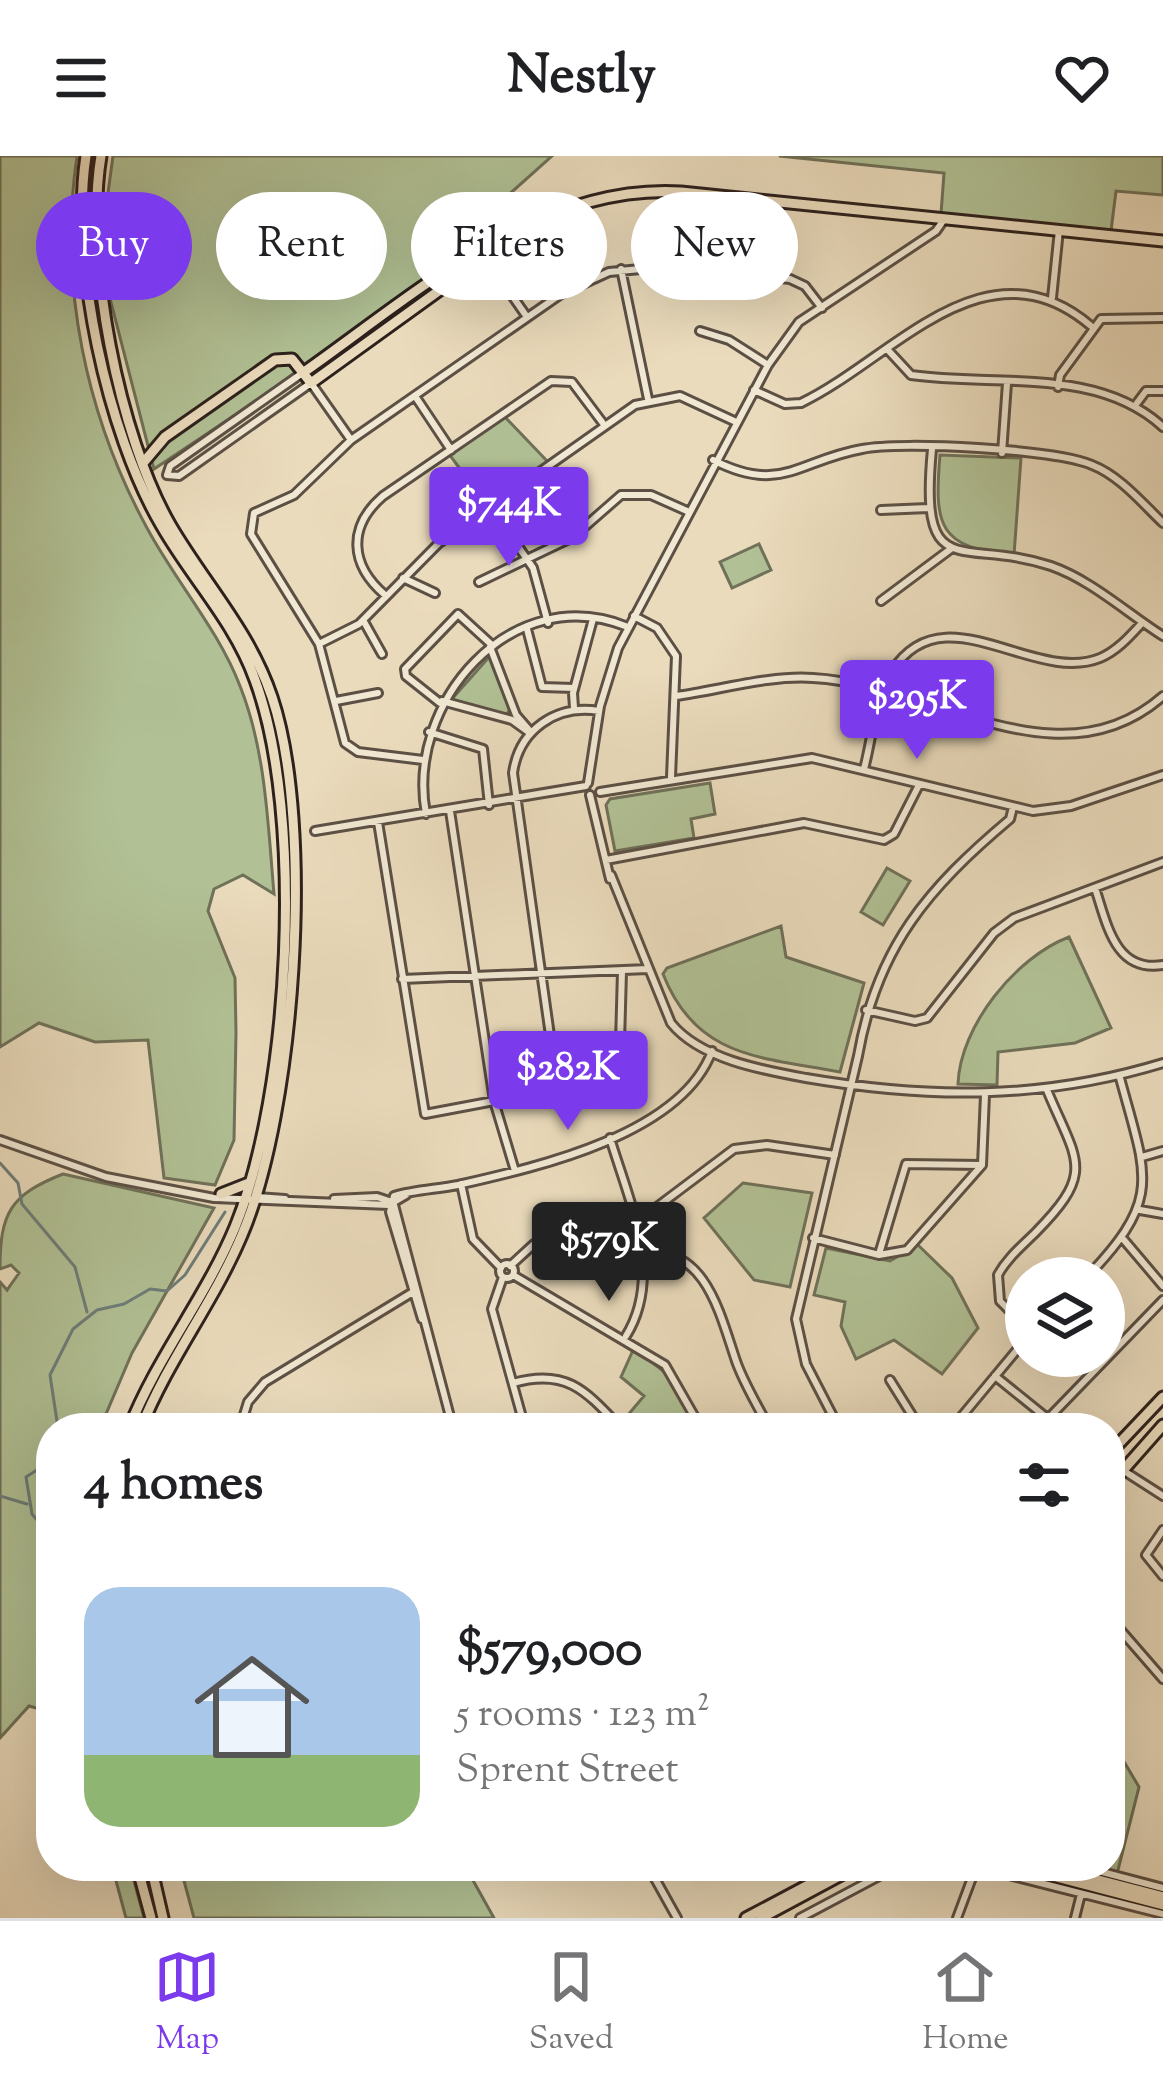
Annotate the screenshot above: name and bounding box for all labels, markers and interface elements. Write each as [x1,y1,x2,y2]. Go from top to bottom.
text: Nestly [507,39,656,117]
icon: menu [48,45,114,111]
icon: heart [1049,45,1115,111]
chip: Buy [36,192,192,300]
chip: Rent [216,192,387,300]
chip: Filters [411,192,607,300]
chip: New [631,192,798,300]
pin: $744K [425,467,593,569]
text: $744K [456,478,562,534]
pin: $295K [833,660,1001,762]
text: $295K [867,671,967,727]
pin: $282K [484,1031,652,1133]
text: $282K [516,1042,620,1098]
pin: $579K [525,1202,693,1304]
text: $579K [559,1213,659,1269]
map controls [1005,1257,1125,1377]
button: layers [1005,1257,1125,1377]
text: 4 homes [84,1449,263,1522]
icon: filters [1011,1452,1077,1518]
text: $579,000 [456,1615,642,1688]
icon: home [180,1635,324,1779]
text: 5 rooms · 123 m² [456,1688,710,1744]
text: Sprent Street [456,1744,679,1800]
tab: Map [154,1944,220,2064]
tab: Saved [529,1944,614,2064]
tab: Home [922,1944,1009,2064]

